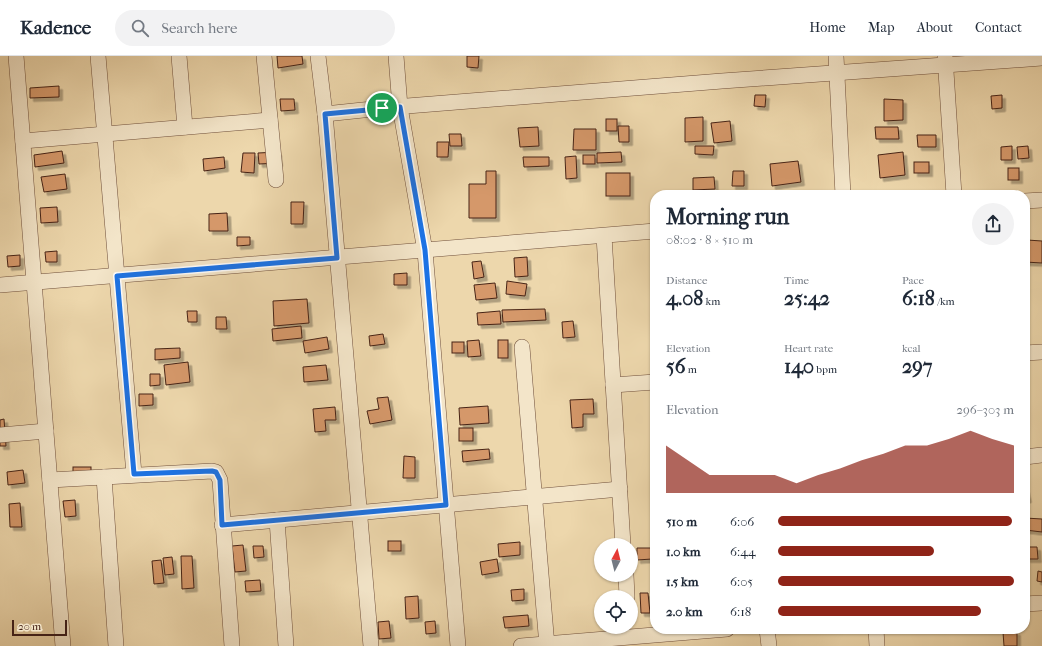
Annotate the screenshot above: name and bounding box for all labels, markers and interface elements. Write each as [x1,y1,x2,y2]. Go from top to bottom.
search box [115,10,395,46]
text: Kadence [20,17,91,39]
icon: search [129,17,151,39]
text: Search here [161,19,237,37]
text: Home [809,19,846,36]
text: Map [868,19,895,36]
text: About [917,19,953,36]
text: Contact [975,19,1022,36]
pin [365,91,399,125]
icon: arrive [371,97,393,119]
button: share [972,203,1014,245]
text: Morning run [666,204,789,230]
text: 08:02 · 8 × 510 m [666,232,753,247]
text: Distance [666,274,707,287]
text: Time [784,274,809,287]
text: Pace [902,274,924,287]
text: 4.08 [666,287,703,310]
text: 25:42 [784,287,830,310]
text: 6:18 [902,287,935,310]
text: km [703,295,720,308]
text: /km [935,295,955,308]
text: Elevation [666,342,710,355]
text: Heart rate [784,342,833,355]
text: kcal [902,342,921,355]
text: 56 [666,355,685,378]
text: 140 [784,355,814,378]
text: 297 [902,355,932,378]
text: m [685,363,697,376]
text: bpm [814,363,837,376]
text: Elevation [666,402,719,417]
text: 296–303 m [956,402,1014,417]
text: 510 m [666,514,697,529]
text: 6:06 [730,514,754,529]
north arrow [594,538,638,582]
map controls [594,538,638,634]
text: 1.0 km [666,544,701,559]
text: 6:44 [730,544,756,559]
text: 1.5 km [666,574,699,589]
text: 6:05 [730,574,753,589]
button: locate [594,590,638,634]
text: 2.0 km [666,604,703,619]
text: 6:18 [730,604,751,619]
scale bar [12,618,67,637]
text: 20 m [18,620,41,633]

